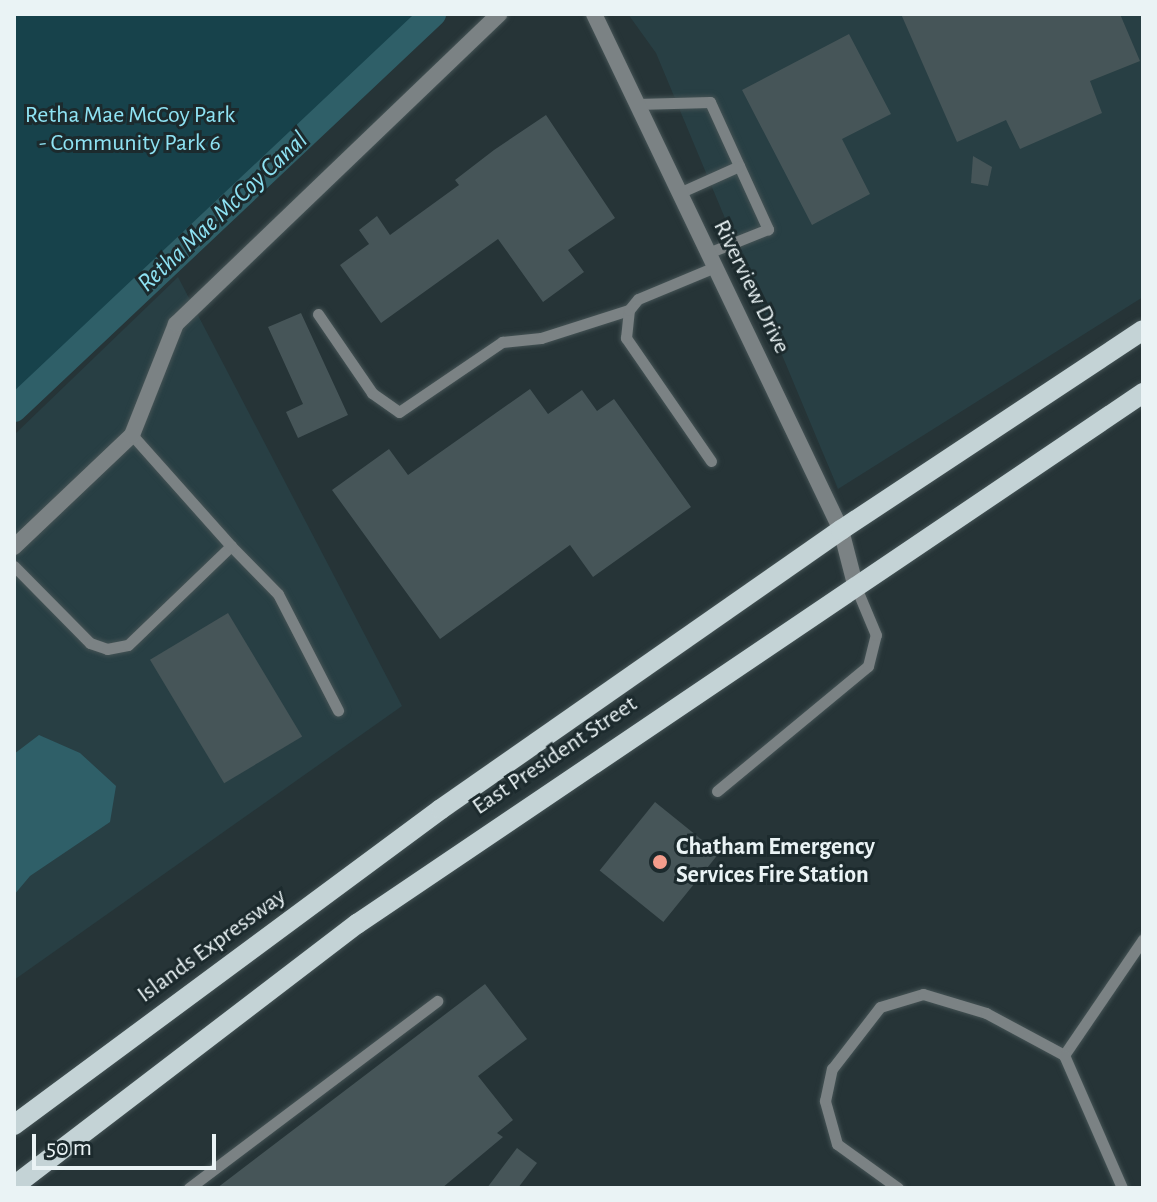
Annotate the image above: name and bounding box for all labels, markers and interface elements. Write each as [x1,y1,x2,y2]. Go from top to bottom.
park label: Retha Mae McCoy Park - Community Park 6 [25,102,235,158]
water label: Retha Mae McCoy Canal [131,125,315,299]
street label: Riverview Drive [706,215,796,359]
street label: East President Street [467,690,643,822]
place label: Chatham Emergency Services Fire Station [676,834,875,890]
marker: Chatham Emergency Services Fire Station [651,853,669,871]
street label: Islands Expressway [132,882,292,1010]
scale bar [36,1118,220,1168]
text: 50 m [46,1136,92,1160]

